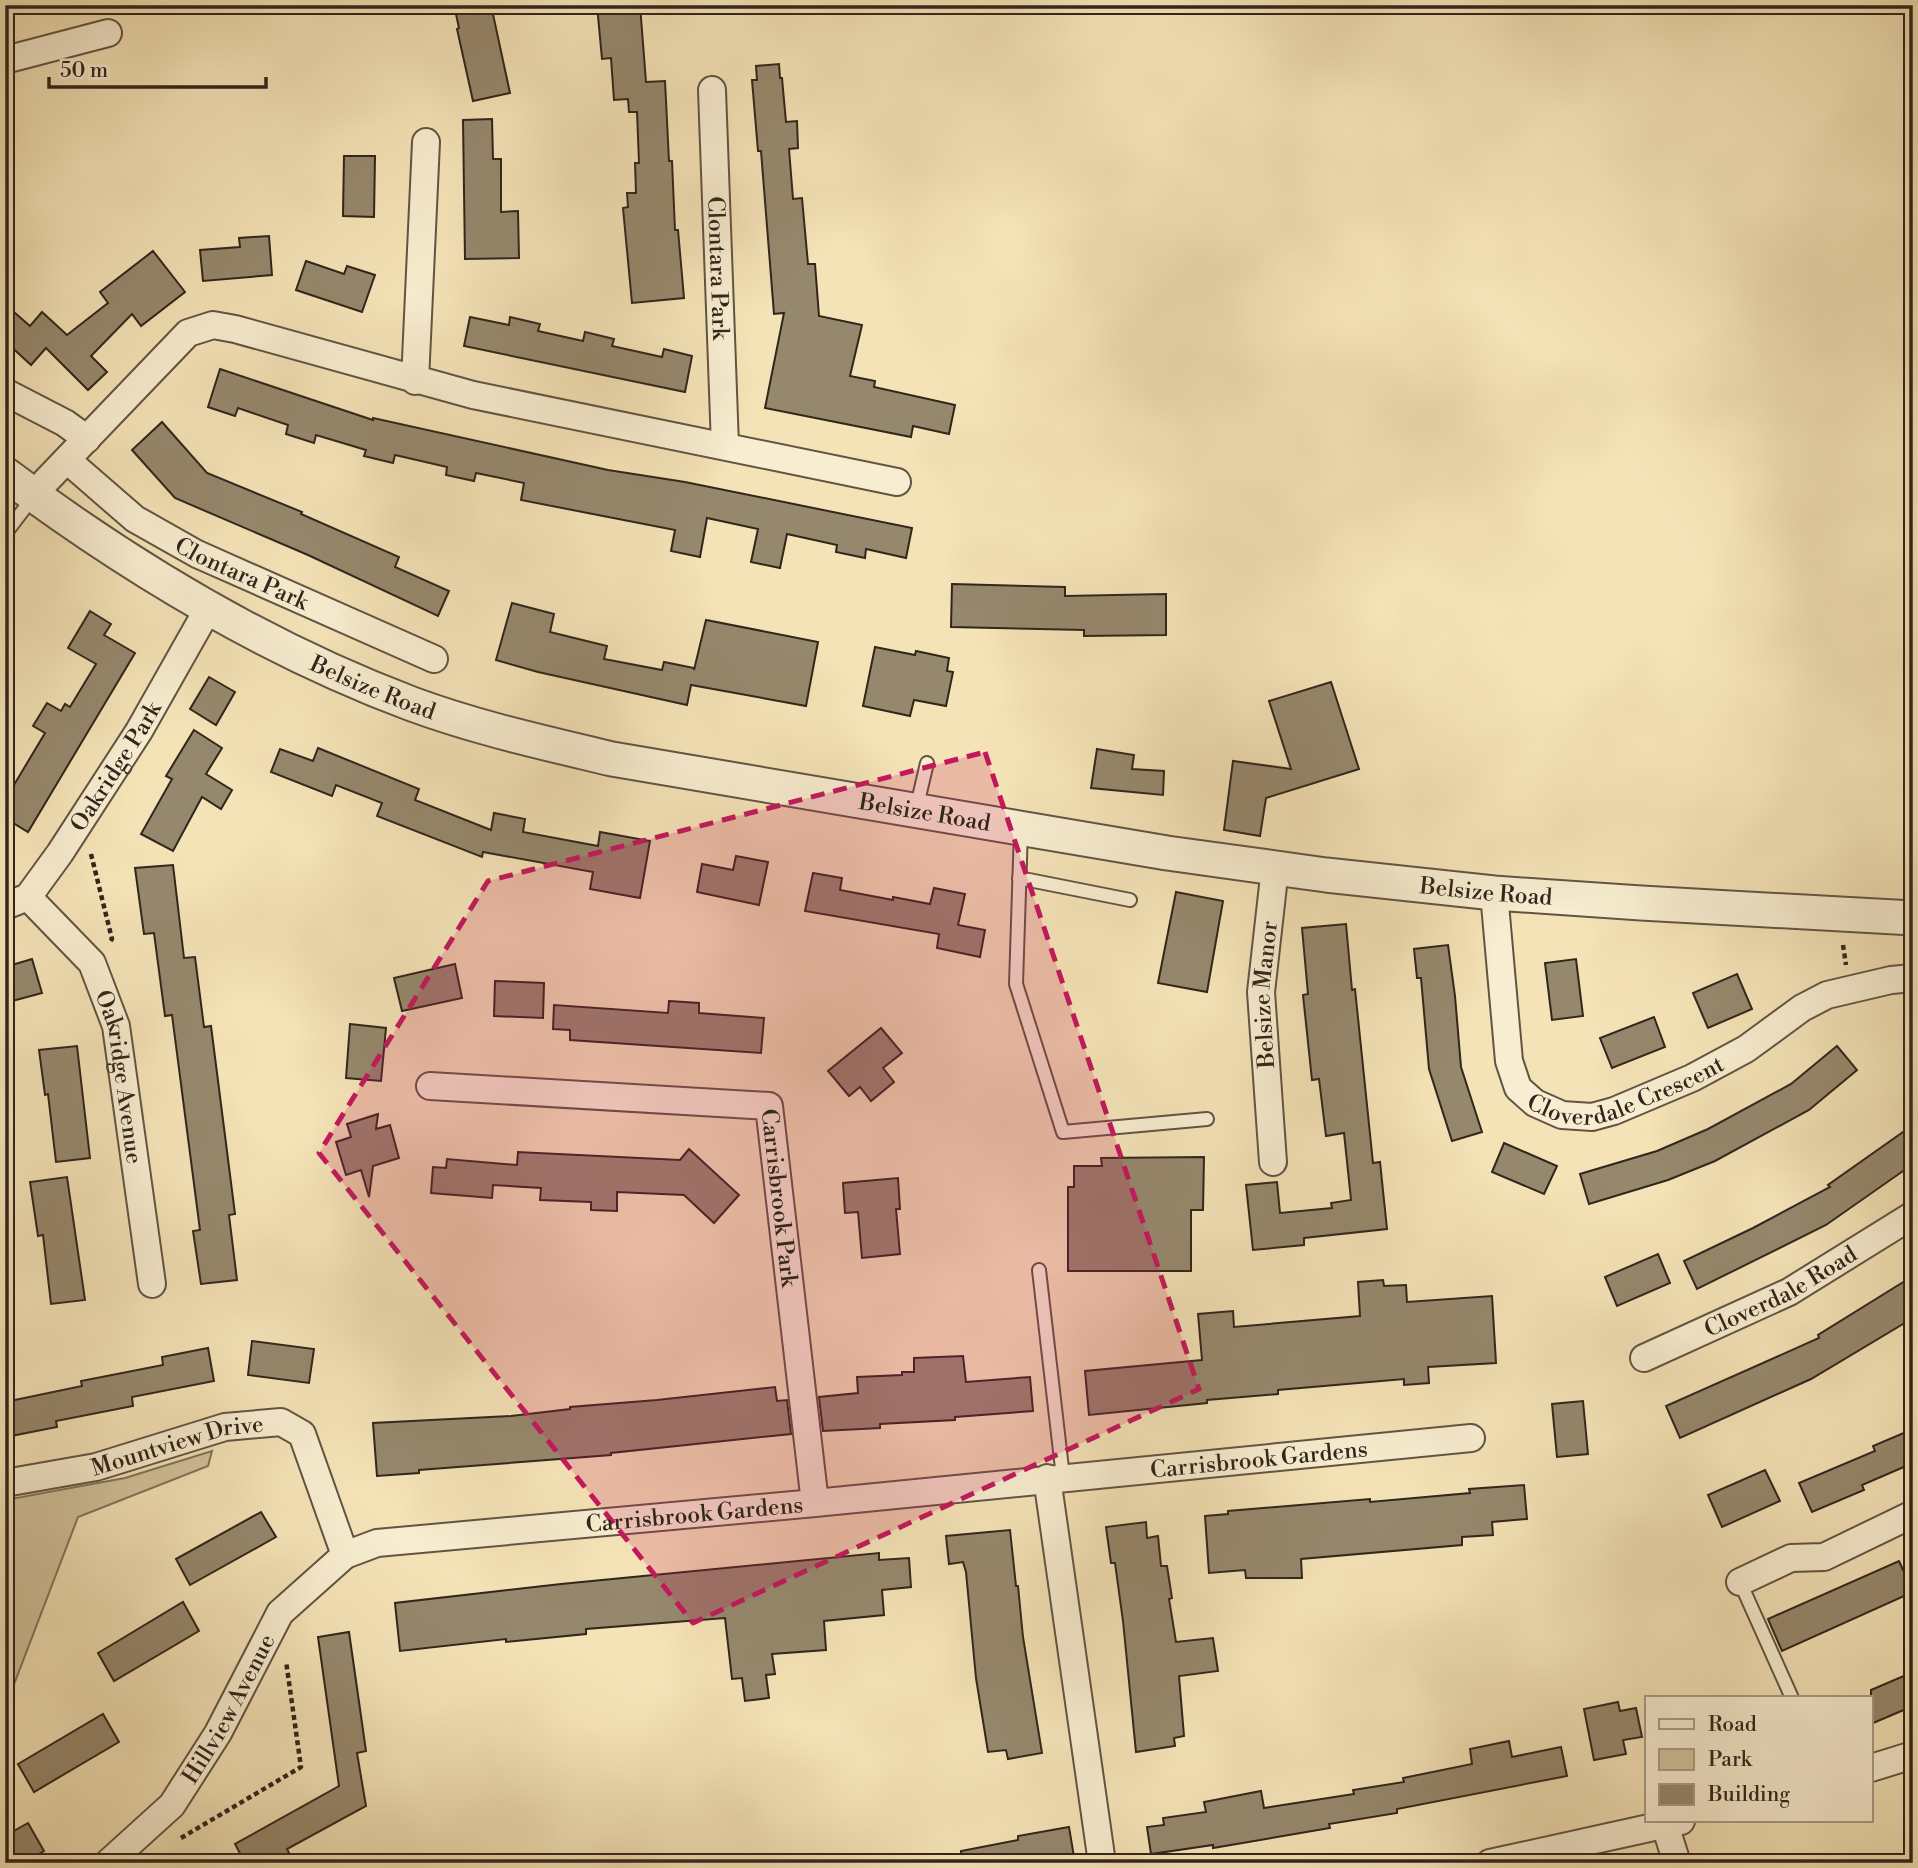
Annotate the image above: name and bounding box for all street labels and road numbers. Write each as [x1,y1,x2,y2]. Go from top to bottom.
street label: Clontara Park [701,196,734,341]
street label: Clontara Park [170,531,313,617]
street label: Belsize Road [305,650,439,726]
street label: Oakridge Park [65,696,168,837]
street label: Belsize Road [856,788,993,838]
street label: Belsize Road [1417,872,1553,912]
street label: Belsize Manor [1248,919,1284,1070]
street label: Oakridge Avenue [89,986,148,1166]
street label: Cloverdale Crescent [1523,1050,1729,1132]
street label: Carrisbrook Park [754,1107,803,1290]
street label: Cloverdale Road [1700,1240,1862,1344]
street label: Mountview Drive [88,1411,265,1483]
street label: Carrisbrook Gardens [1149,1435,1369,1485]
street label: Carrisbrook Gardens [585,1491,805,1539]
street label: Hillview Avenue [176,1630,282,1789]

